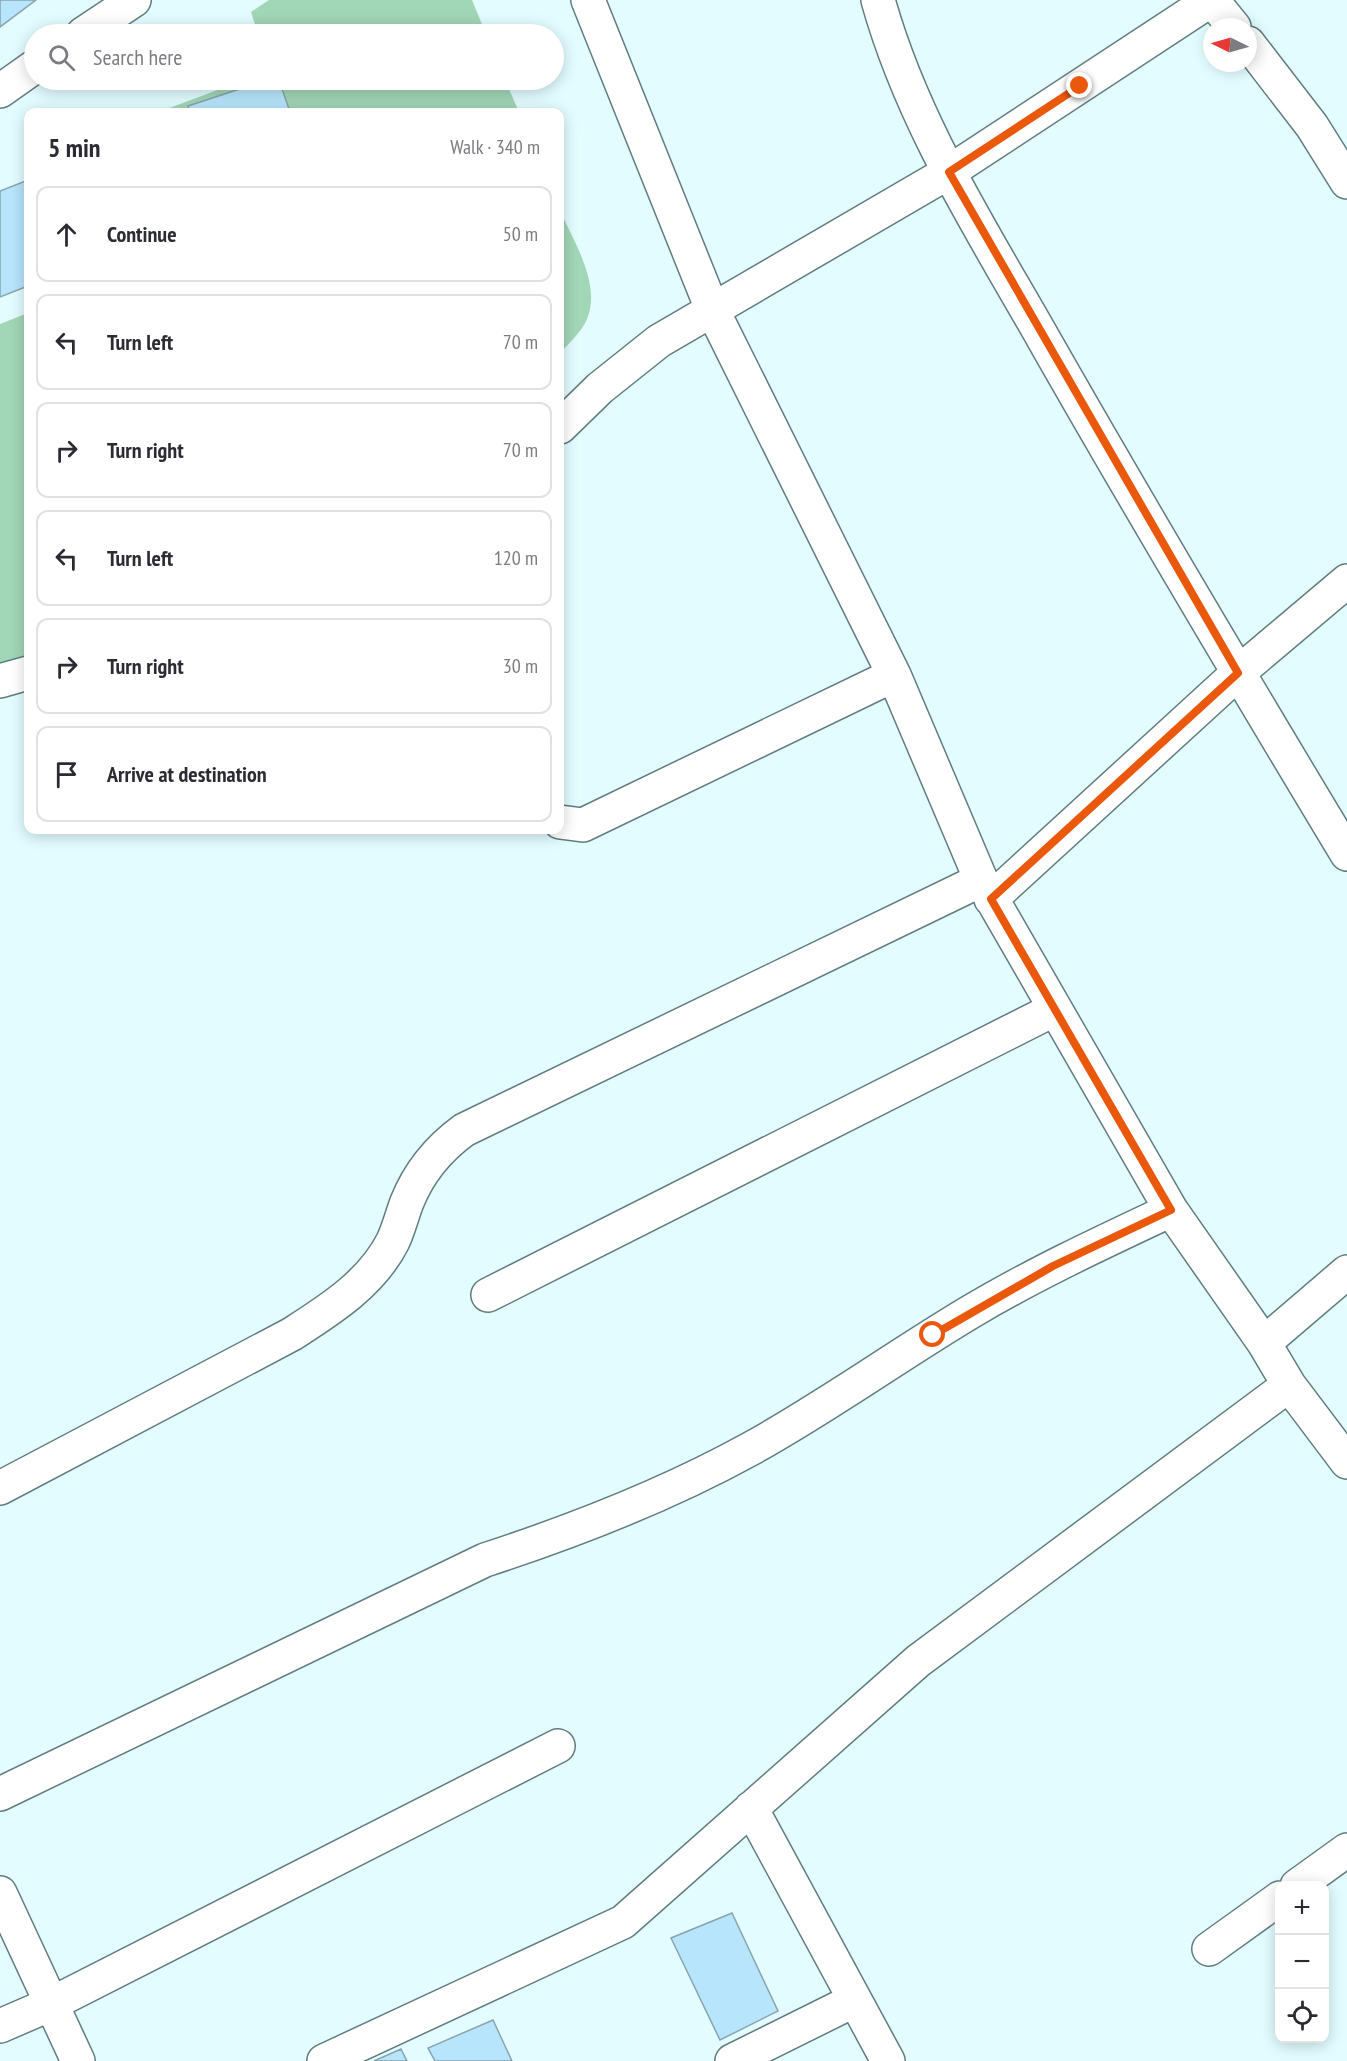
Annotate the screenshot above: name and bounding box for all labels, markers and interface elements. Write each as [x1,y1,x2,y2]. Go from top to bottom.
north arrow [1203,18,1257,72]
search box [24,24,564,90]
icon: search [45,41,78,74]
text: Search here [93,43,182,71]
route end [1066,72,1092,98]
text: 5 min [48,131,101,164]
text: Walk · 340 m [450,134,540,160]
icon: ahead [50,218,83,251]
text: Continue [107,220,177,248]
text: 50 m [503,221,538,247]
icon: left [50,326,83,359]
text: Turn left [107,328,173,356]
text: 70 m [503,329,538,355]
icon: right [50,434,83,467]
text: Turn right [107,436,184,464]
text: 70 m [503,437,538,463]
icon: left [50,542,83,575]
text: Turn left [107,544,173,572]
text: 120 m [494,545,538,571]
icon: right [50,650,83,683]
text: Turn right [107,652,184,680]
text: 30 m [503,653,538,679]
icon: arrive [50,758,83,791]
text: Arrive at destination [107,760,267,788]
route start [919,1321,945,1347]
map controls [1275,1881,1329,2043]
button: + [1275,1881,1329,1935]
button: − [1275,1935,1329,1989]
button: locate [1275,1989,1329,2043]

